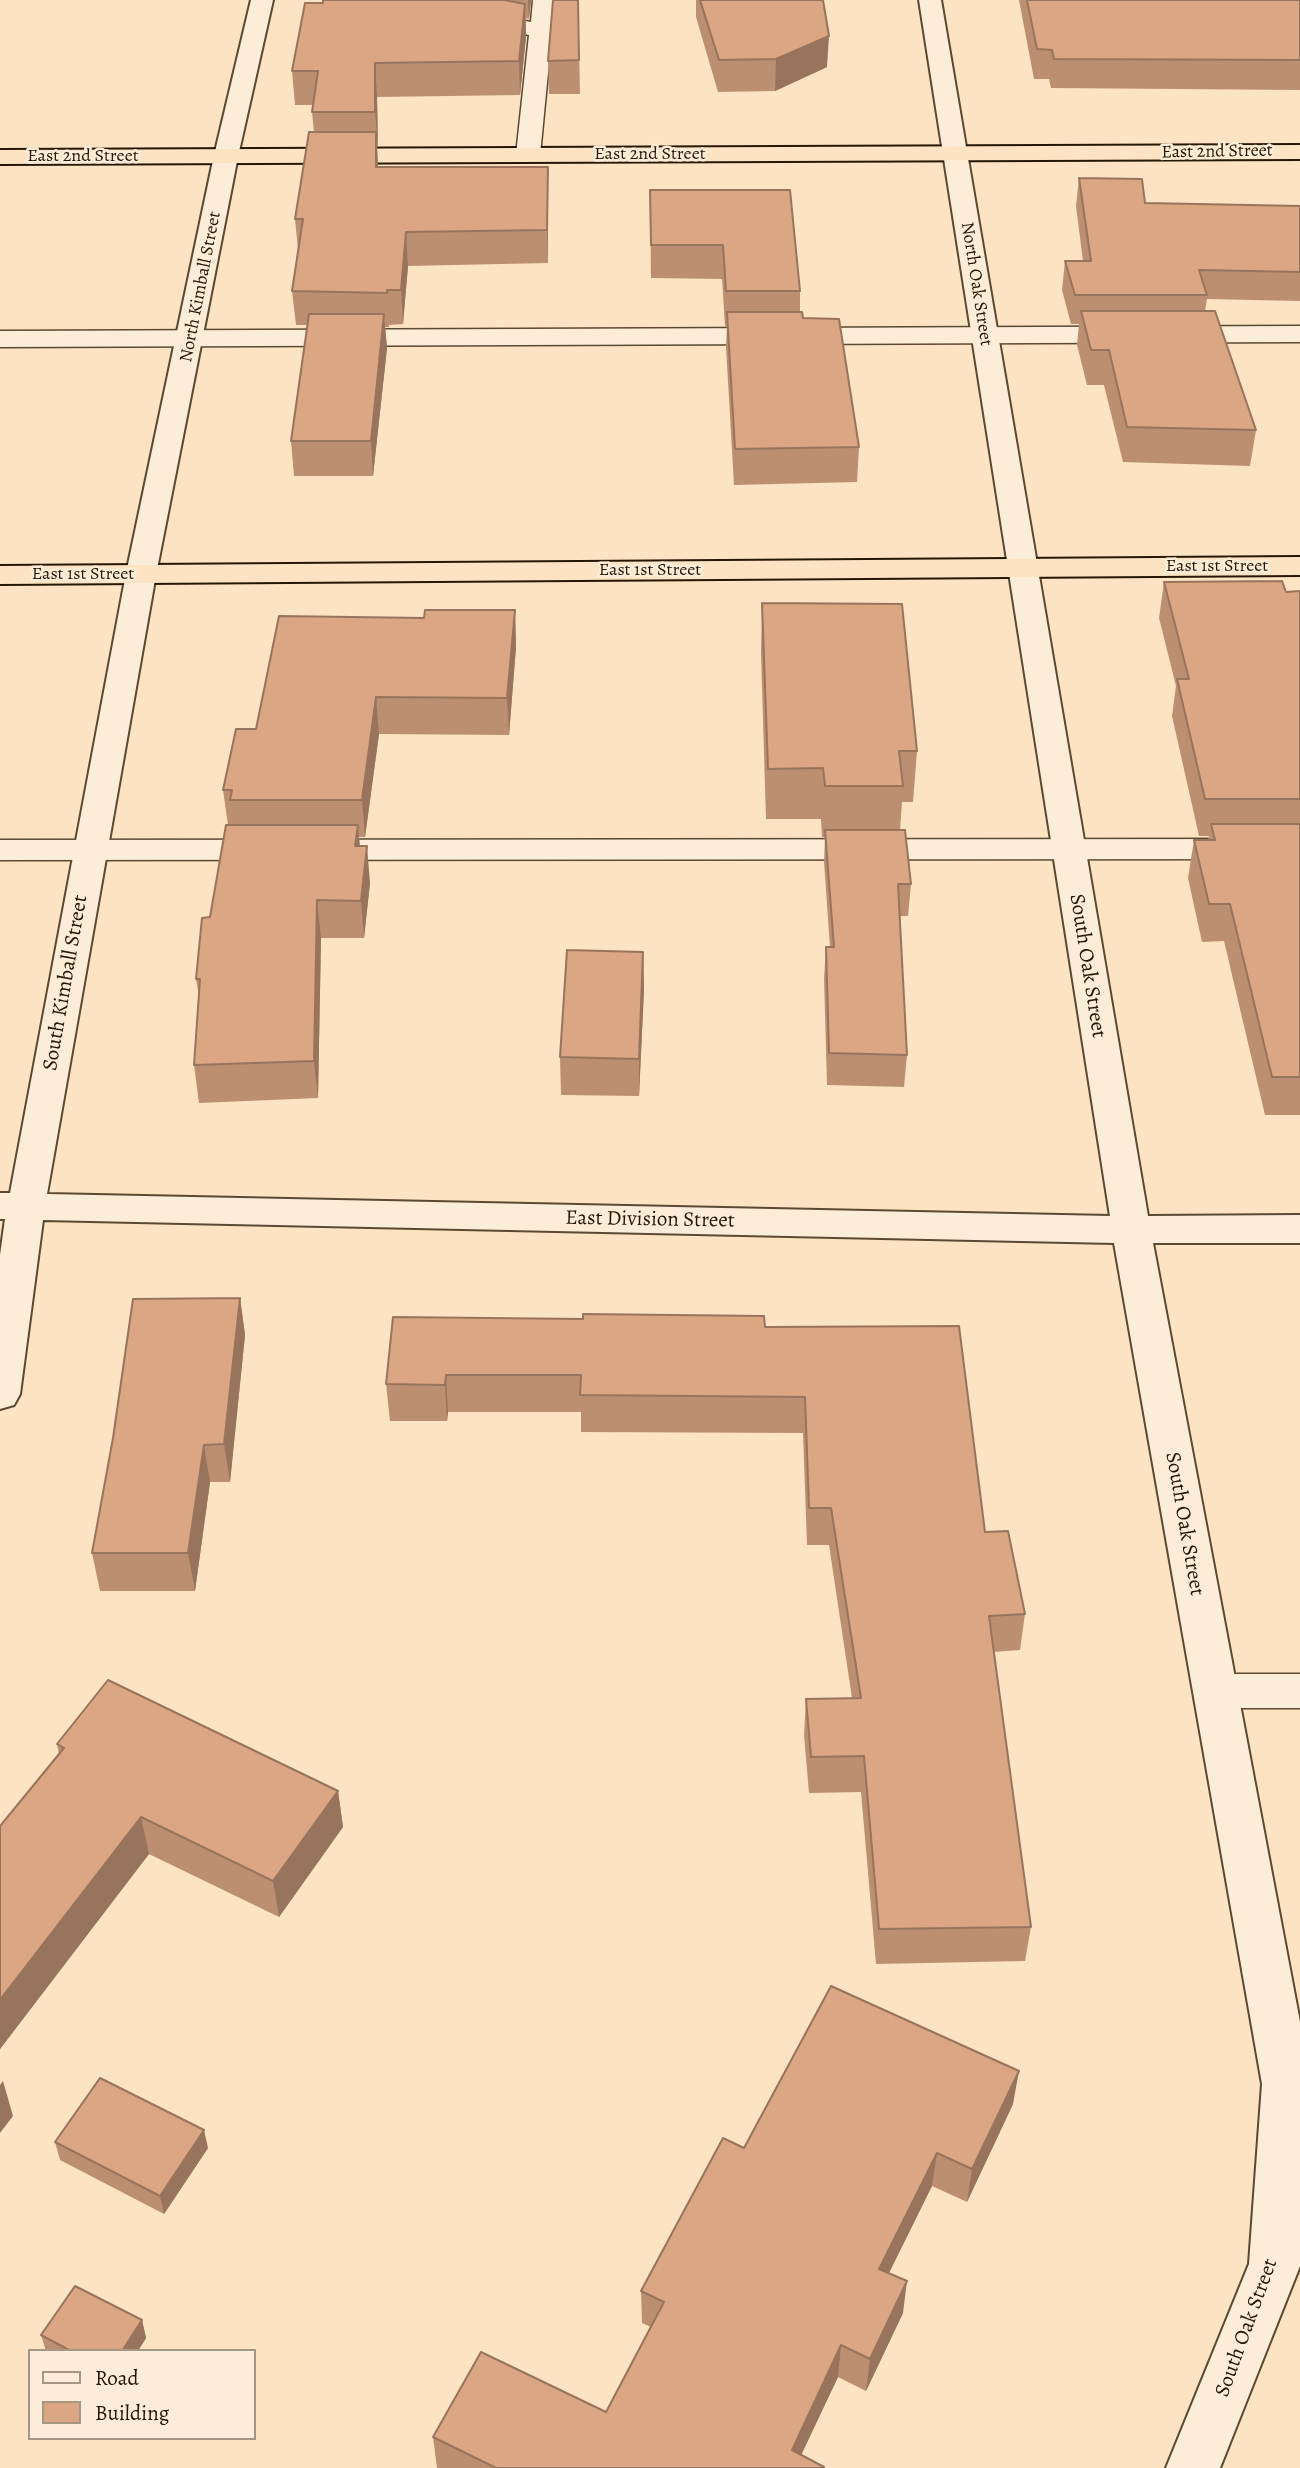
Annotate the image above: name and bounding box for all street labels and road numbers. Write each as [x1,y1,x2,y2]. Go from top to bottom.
street label: East 2nd Street [1161,140,1273,164]
street label: East 2nd Street [594,144,706,166]
street label: East 2nd Street [27,146,139,168]
street label: North Kimball Street [176,210,226,364]
street label: North Oak Street [956,220,996,348]
street label: East 1st Street [1166,556,1268,578]
street label: East 1st Street [599,560,701,582]
street label: East 1st Street [32,564,134,586]
street label: South Oak Street [1063,892,1111,1040]
street label: South Kimball Street [38,893,94,1073]
street label: East Division Street [565,1206,735,1234]
street label: South Oak Street [1159,1450,1209,1598]
street label: South Oak Street [1210,2255,1284,2401]

